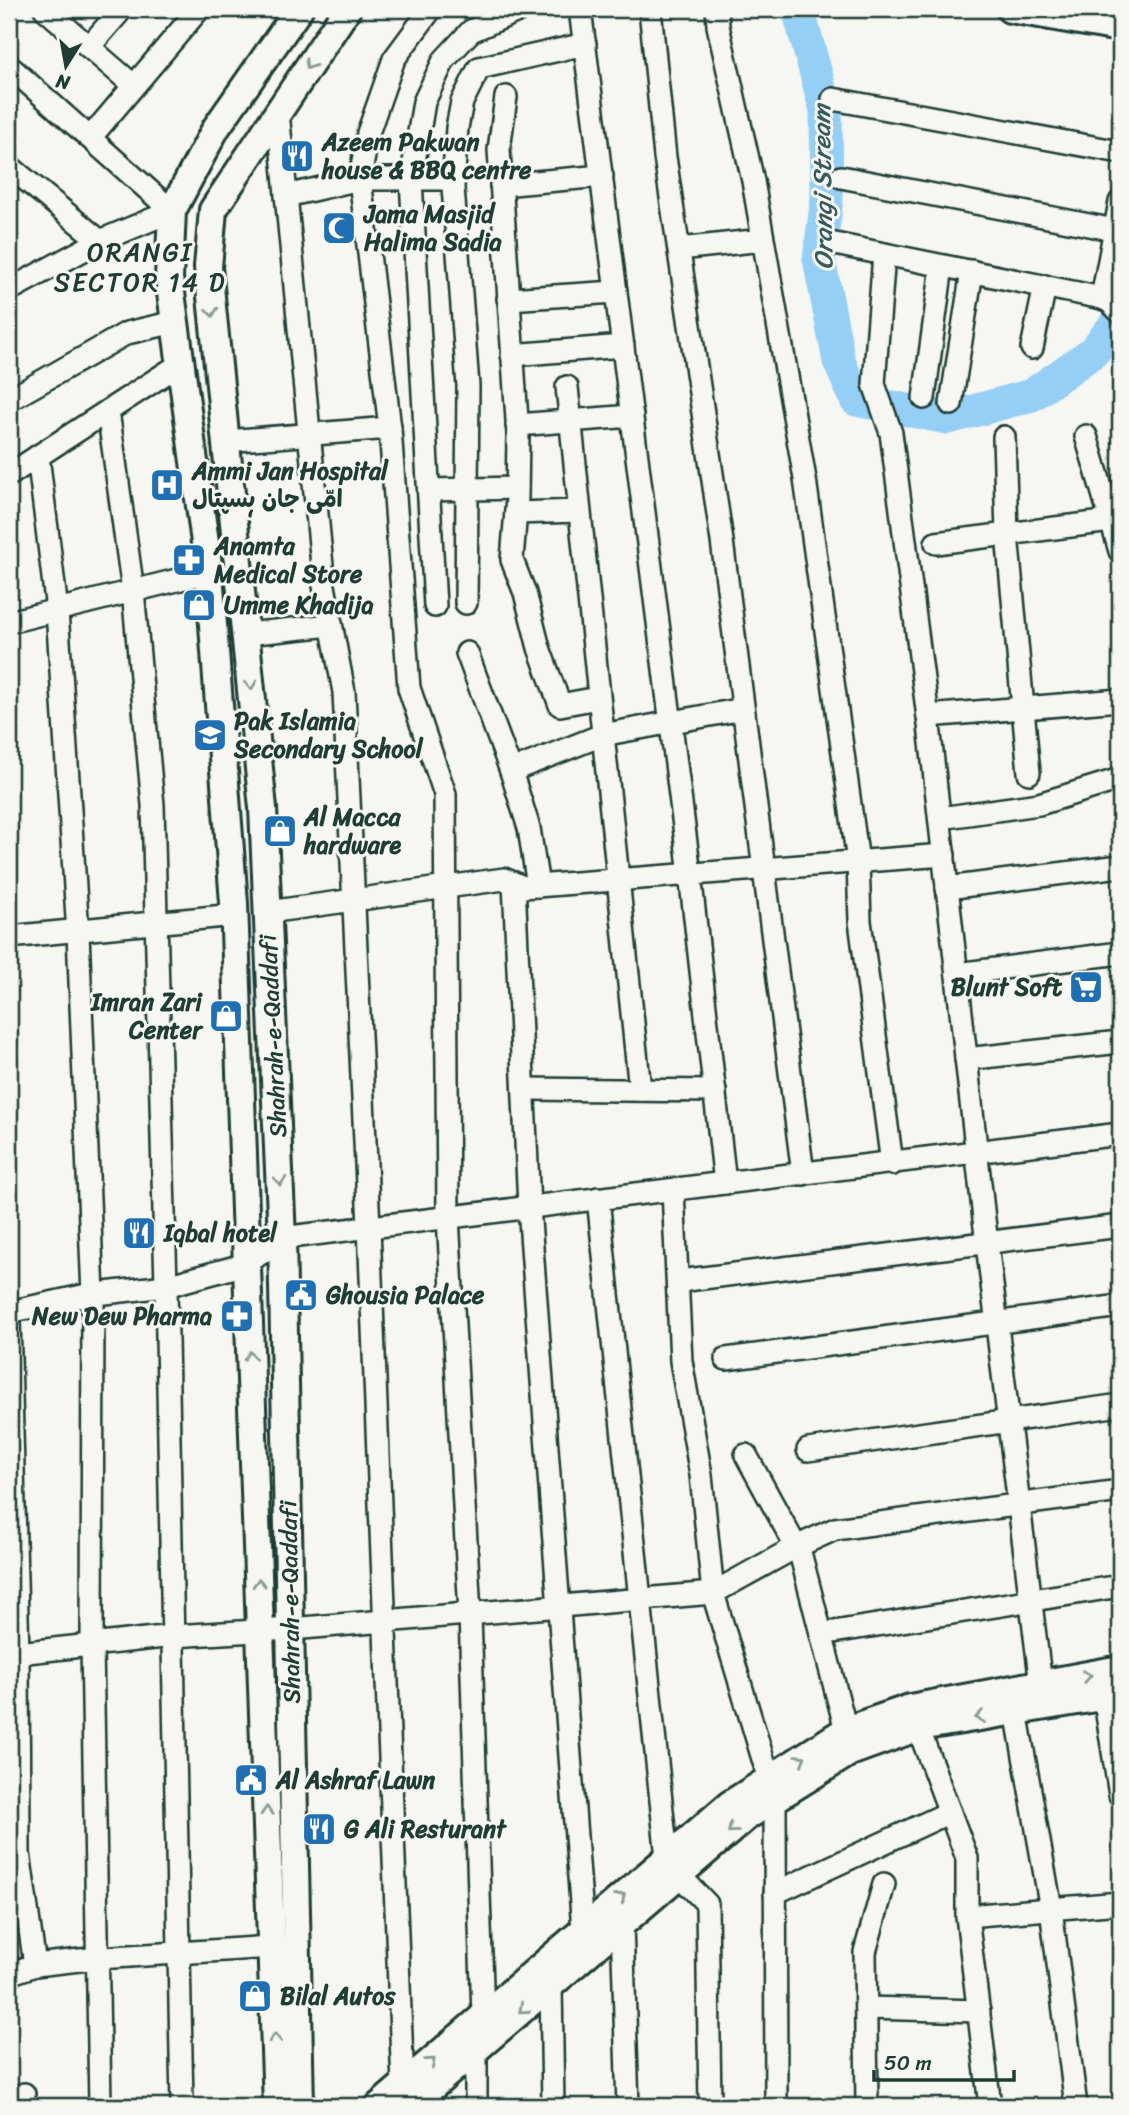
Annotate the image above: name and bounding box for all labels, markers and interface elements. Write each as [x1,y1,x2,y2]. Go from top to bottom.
north arrow [32,32,102,102]
one-way arrow [304,58,317,71]
text: N [52,65,73,100]
water label: Orangi Stream [798,102,846,270]
place label: Azeem Pakwan house & BBQ centre [321,121,532,191]
restaurant icon: Azeem Pakwan house & BBQ centre [278,137,316,175]
place label: Jama Masjid Halima Sadia [362,193,503,263]
mosque icon: Jama Masjid Halima Sadia [320,209,358,247]
district label: ORANGI SECTOR 14 D [54,229,226,305]
one-way arrow [205,306,220,318]
place label: Ammi Jan Hospital امّی جان ہسپتال [191,450,389,520]
hospital icon: Ammi Jan Hospital امّی جان ہسپتال [148,466,186,504]
place label: Anamta Medical Store [213,525,363,595]
pharmacy icon: Anamta Medical Store [170,541,208,579]
place label: Umme Khadija [224,584,374,626]
shop icon: Umme Khadija [180,586,218,624]
one-way arrow [243,679,258,691]
place label: Pak Islamia Secondary School [233,700,424,770]
school or university icon: Pak Islamia Secondary School [191,716,229,754]
place label: Al Macca hardware [303,796,402,866]
shop icon: Al Macca hardware [261,812,299,850]
street label: Shahrah-e-Qaddafi [247,932,299,1139]
place label: Blunt Soft [951,966,1063,1008]
supermarket icon: Blunt Soft [1067,968,1105,1006]
place label: Imran Zari Center [89,981,204,1051]
shop icon: Imran Zari Center [207,997,245,1035]
one-way arrow [272,1176,287,1187]
place label: Iqbal hotel [162,1212,278,1254]
restaurant icon: Iqbal hotel [120,1214,158,1252]
place label: Ghousia Palace [326,1274,485,1316]
public building icon: Ghousia Palace [282,1276,320,1314]
place label: New Dew Pharma [31,1295,212,1337]
pharmacy icon: New Dew Pharma [218,1297,256,1335]
one-way arrow [242,1350,258,1361]
street label: Shahrah-e-Qaddafi [267,1499,313,1704]
one-way arrow [251,1578,266,1589]
one-way arrow [1081,1669,1093,1684]
one-way arrow [975,1709,986,1724]
one-way arrow [793,1754,806,1767]
place label: Al Ashraf Lawn [275,1759,435,1801]
public building icon: Al Ashraf Lawn [232,1761,270,1799]
one-way arrow [259,1805,275,1815]
place label: G Ali Resturant [344,1808,507,1850]
restaurant icon: G Ali Resturant [300,1810,338,1848]
one-way arrow [728,1821,741,1833]
one-way arrow [613,1893,626,1905]
place label: Bilal Autos [280,1975,396,2017]
shop icon: Bilal Autos [236,1977,274,2015]
one-way arrow [518,2001,531,2013]
one-way arrow [267,2032,283,2043]
scale bar [874,2038,1014,2082]
text: 50 m [884,2044,932,2082]
one-way arrow [422,2058,435,2070]

